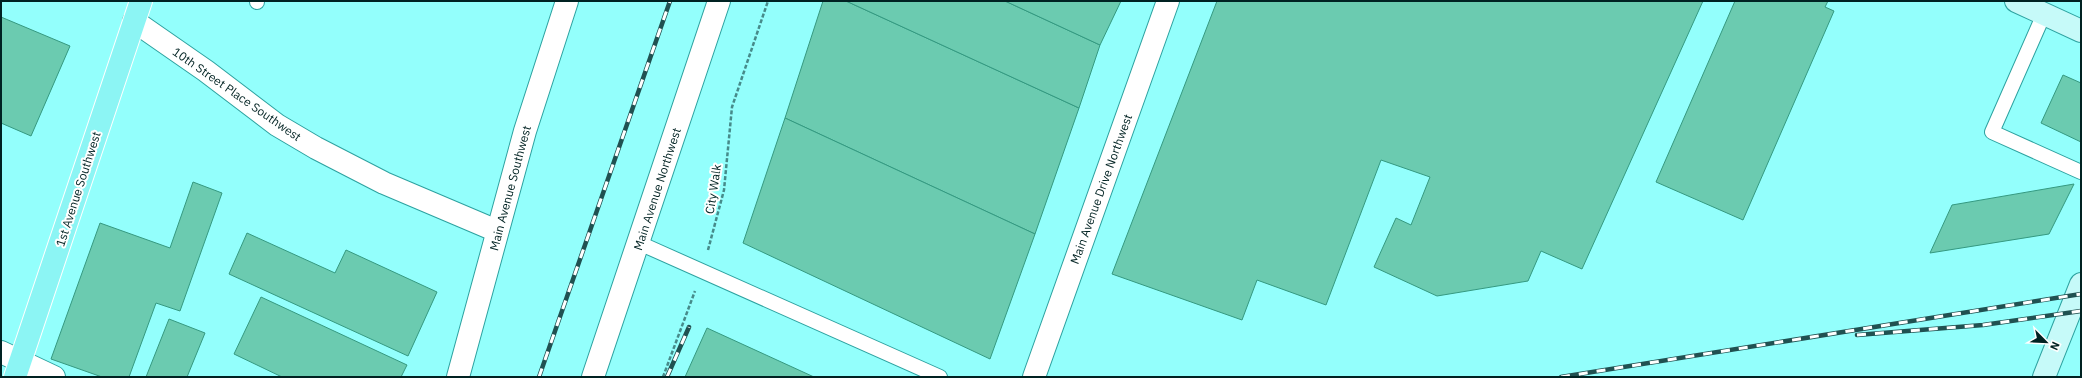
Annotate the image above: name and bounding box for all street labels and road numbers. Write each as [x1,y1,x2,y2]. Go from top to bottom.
street label: 10th Street Place Southwest [170,44,304,144]
street label: Main Avenue Drive Northwest [1067,112,1135,266]
street label: Main Avenue Southwest [486,124,534,252]
street label: Main Avenue Northwest [630,126,684,252]
street label: 1st Avenue Southwest [52,130,104,248]
street label: City Walk [702,162,724,215]

